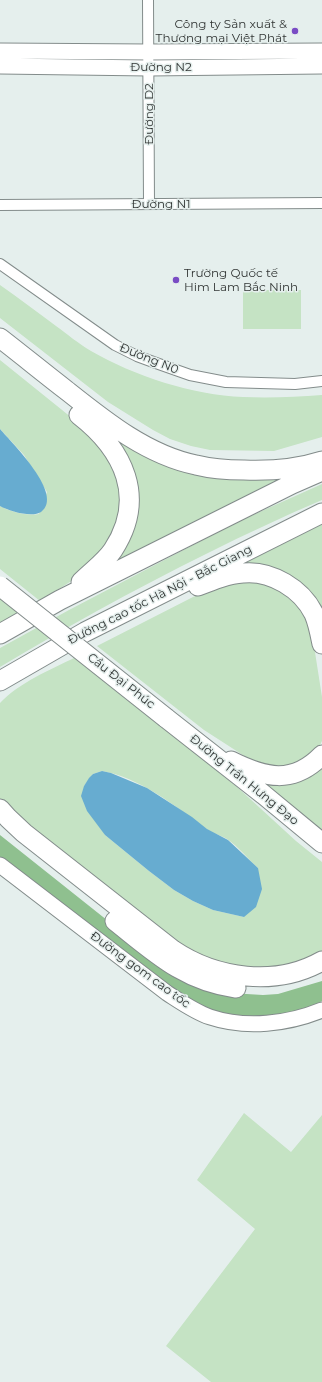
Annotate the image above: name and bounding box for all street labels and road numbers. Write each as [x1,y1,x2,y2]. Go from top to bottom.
street label: Đường N2 [130,60,192,74]
street label: Đường D2 [142,83,156,145]
street label: Đường N1 [132,197,190,211]
street label: Đường N0 [117,341,181,377]
street label: Đường cao tốc Hà Nội - Bắc Giang [66,542,254,648]
street label: Cầu Đại Phúc [84,650,158,712]
street label: Đường Trần Hưng Đạo [187,732,301,828]
street label: Đường gom cao tốc [87,929,193,1011]

